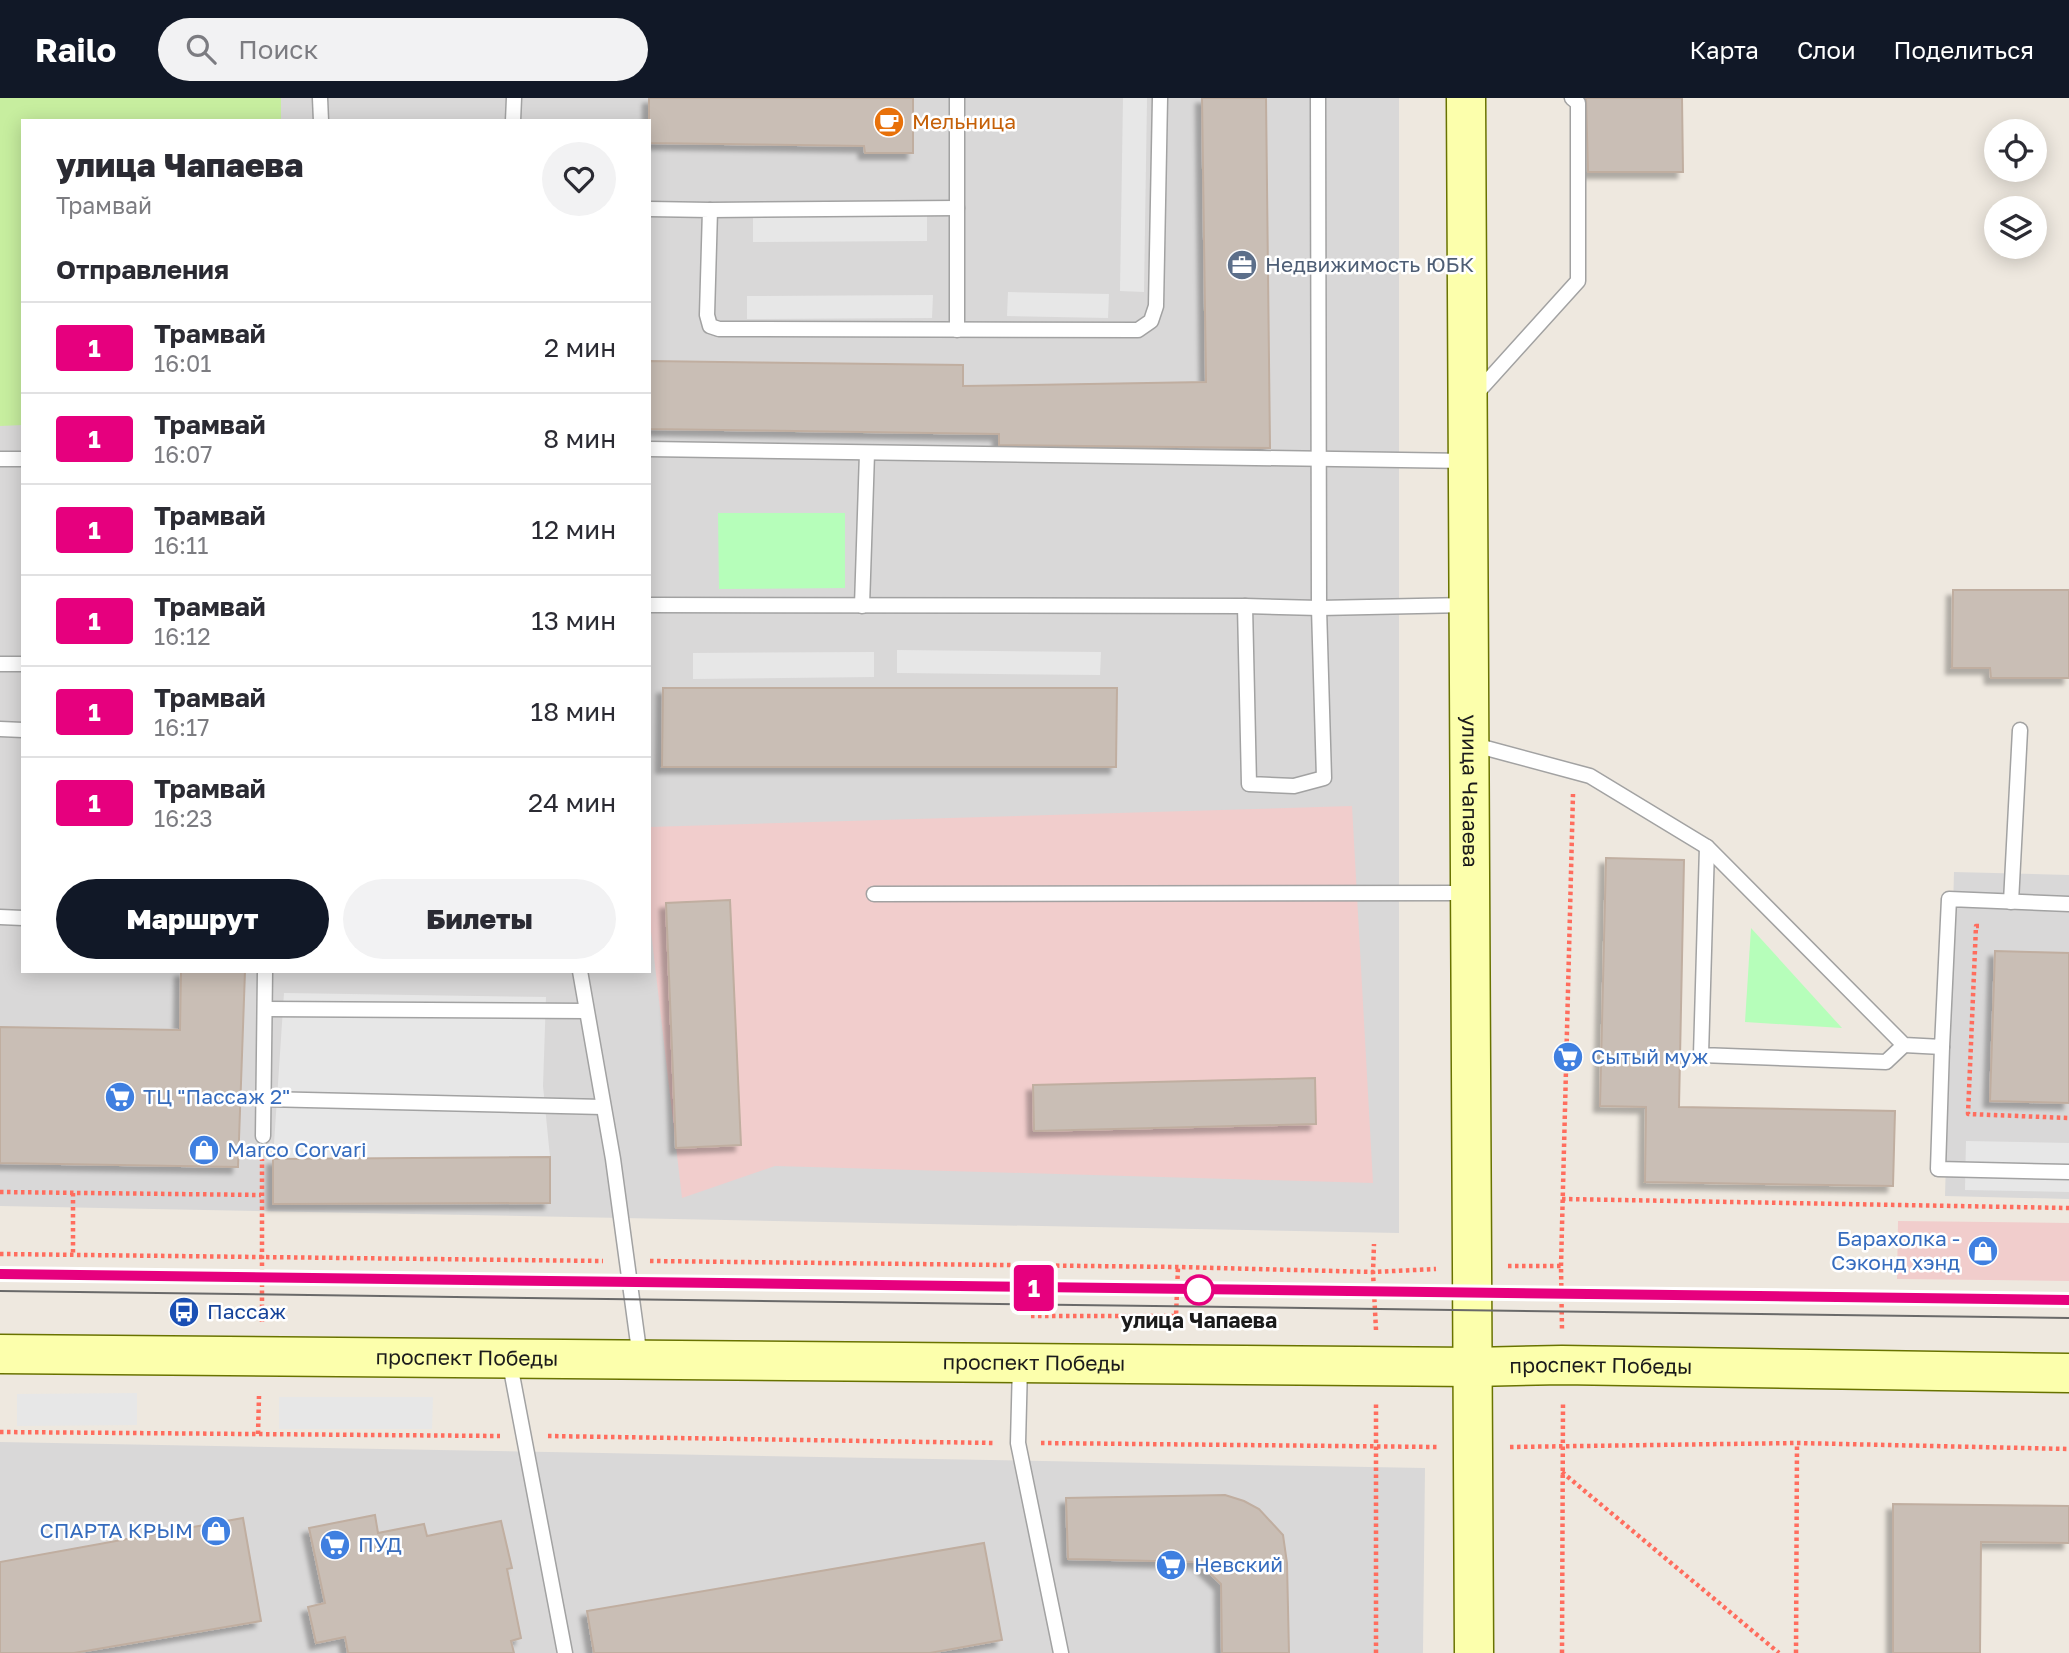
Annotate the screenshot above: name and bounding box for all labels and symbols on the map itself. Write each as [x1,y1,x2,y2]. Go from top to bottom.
cafe icon: Мельница [872,105,906,139]
place label: Мельница [912,108,1016,134]
office icon: Недвижимость ЮБК [1225,248,1259,282]
place label: Недвижимость ЮБК [1265,251,1475,277]
street label: улица Чапаева [1457,714,1484,868]
supermarket icon: Сытый муж [1551,1040,1585,1074]
place label: Сытый муж [1591,1043,1708,1069]
supermarket icon: ТЦ "Пассаж 2" [103,1080,137,1114]
place label: ТЦ "Пассаж 2" [143,1083,290,1109]
shop icon: Marco Corvari [187,1133,221,1167]
place label: Marco Corvari [227,1136,367,1162]
place label: Барахолка - Сэконд хэнд [1831,1225,1960,1275]
shop icon: Барахолка - Сэконд хэнд [1966,1234,2000,1268]
line badge: 1 [1011,1265,1057,1311]
marker: улица Чапаева [1184,1275,1214,1305]
bus stop icon: Пассаж [167,1295,201,1329]
place label: Пассаж [207,1298,286,1324]
place label: улица Чапаева [1121,1307,1277,1333]
street label: проспект Победы [375,1343,559,1371]
street label: проспект Победы [942,1348,1126,1376]
street label: проспект Победы [1509,1351,1693,1379]
shop icon: СПАРТА КРЫМ [199,1514,233,1548]
place label: СПАРТА КРЫМ [39,1517,193,1543]
supermarket icon: ПУД [318,1528,352,1562]
place label: ПУД [358,1531,402,1557]
supermarket icon: Невский [1154,1548,1188,1582]
place label: Невский [1194,1551,1283,1577]

